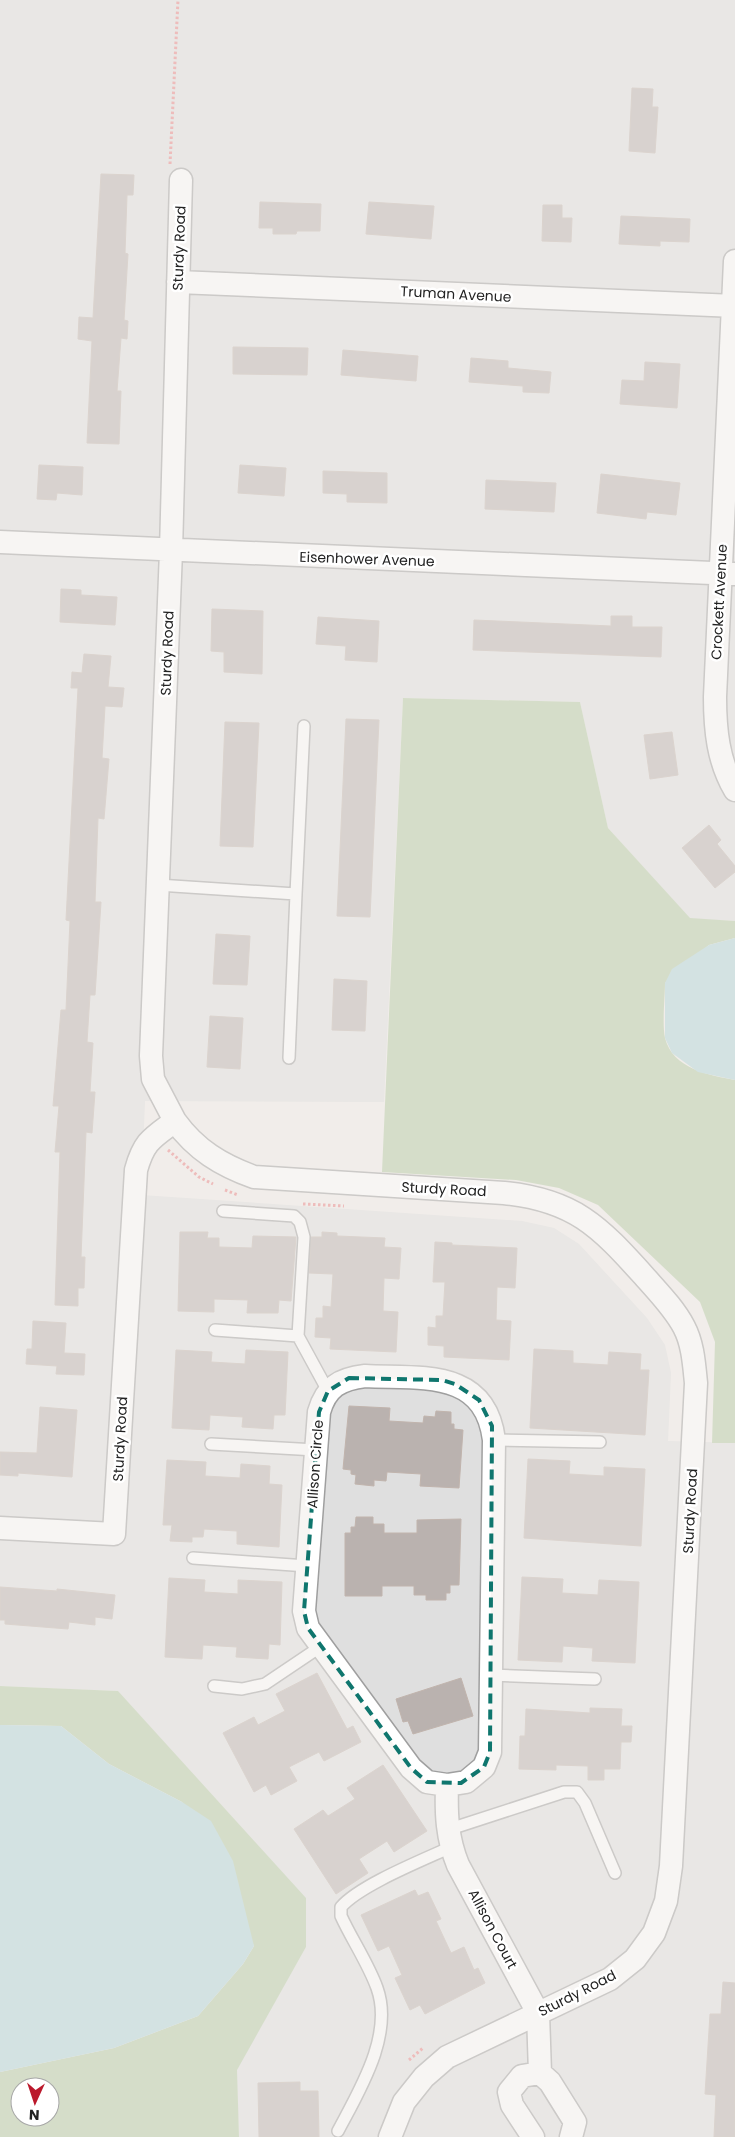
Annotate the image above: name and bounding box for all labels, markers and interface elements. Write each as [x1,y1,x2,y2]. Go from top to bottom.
street label: Sturdy Road [168,205,190,291]
street label: Truman Avenue [400,281,512,307]
street label: Crockett Avenue [706,543,732,660]
street label: Eisenhower Avenue [299,547,435,571]
street label: Sturdy Road [156,610,178,696]
street label: Sturdy Road [401,1177,487,1201]
street label: Sturdy Road [108,1396,132,1482]
street label: Allison Circle [302,1419,328,1509]
street label: Sturdy Road [678,1468,702,1554]
street label: Allison Court [464,1886,522,1972]
street label: Sturdy Road [535,1965,619,2021]
north arrow [10,2077,60,2127]
text: N [29,2105,40,2125]

